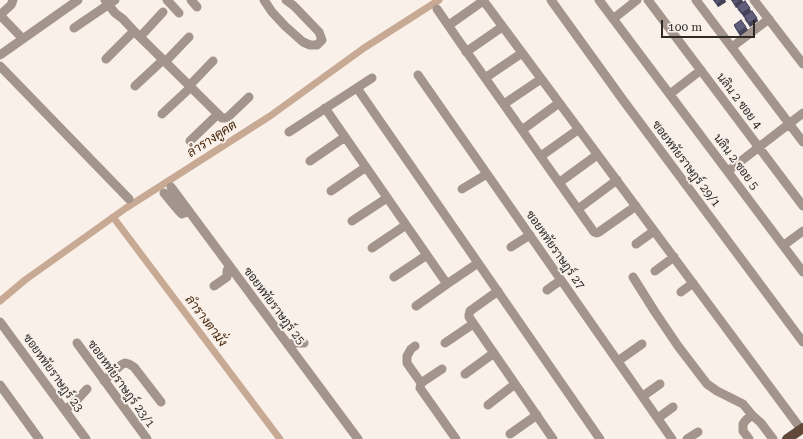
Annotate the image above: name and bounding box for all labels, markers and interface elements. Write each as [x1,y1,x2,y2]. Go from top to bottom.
scale bar [663,12,757,38]
text: 100 m [668,20,702,34]
street label: นลิน 2 ซอย 4 [713,70,765,132]
water label: ลำรางคูคต [184,117,240,161]
street label: ซอยหทัยราษฎร์ 29/1 [649,118,723,210]
street label: นลิน 2 ซอย 5 [710,131,762,193]
street label: ซอยหทัยราษฎร์ 27 [522,208,588,292]
street label: ซอยหทัยราษฎร์ 25 [240,265,308,347]
water label: ลำรางตามั่ง [182,292,230,350]
street label: ซอยหทัยราษฎร์ 23 [20,331,86,415]
street label: ซอยหทัยราษฎร์ 23/1 [84,337,158,431]

